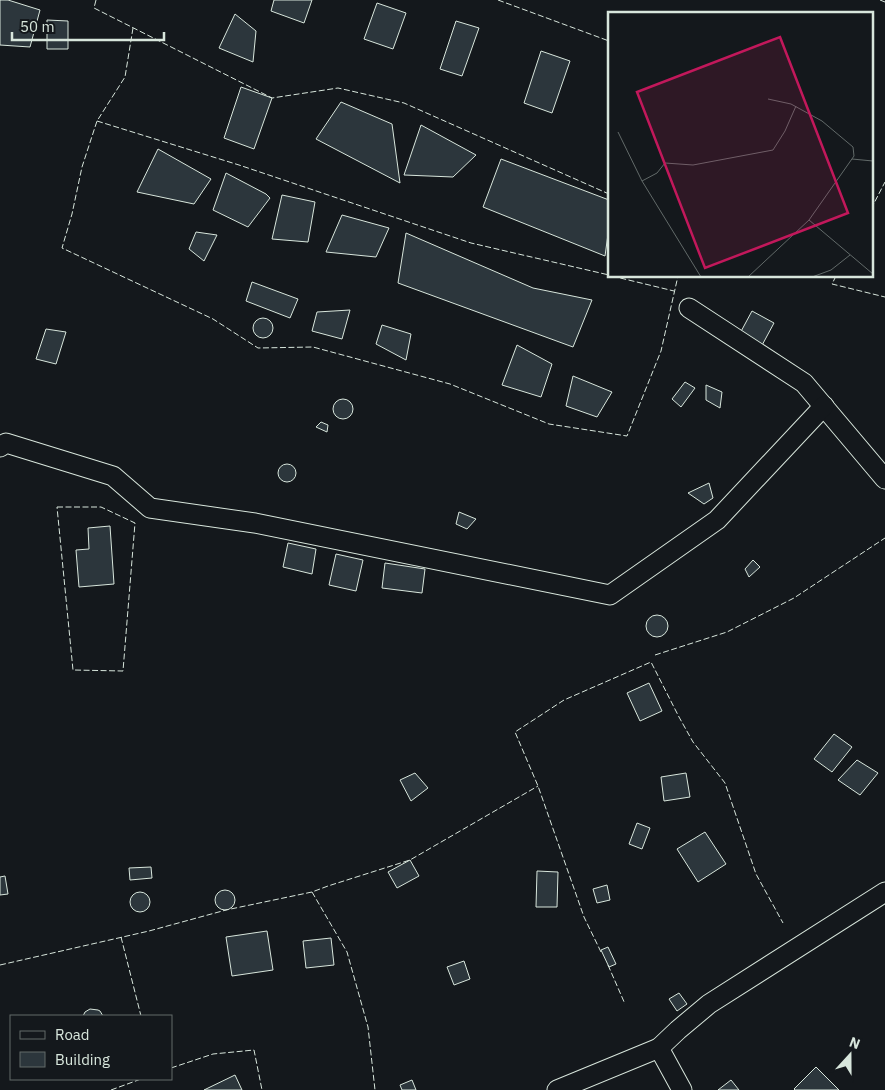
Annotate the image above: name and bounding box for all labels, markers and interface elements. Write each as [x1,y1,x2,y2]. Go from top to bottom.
scale bar [12,10,165,42]
inset map [608,12,872,278]
text: 50 m [20,17,55,36]
legend [10,1015,172,1080]
text: Road [55,1025,90,1044]
north arrow [825,1030,875,1080]
text: N [847,1033,863,1053]
text: Building [55,1050,110,1069]

